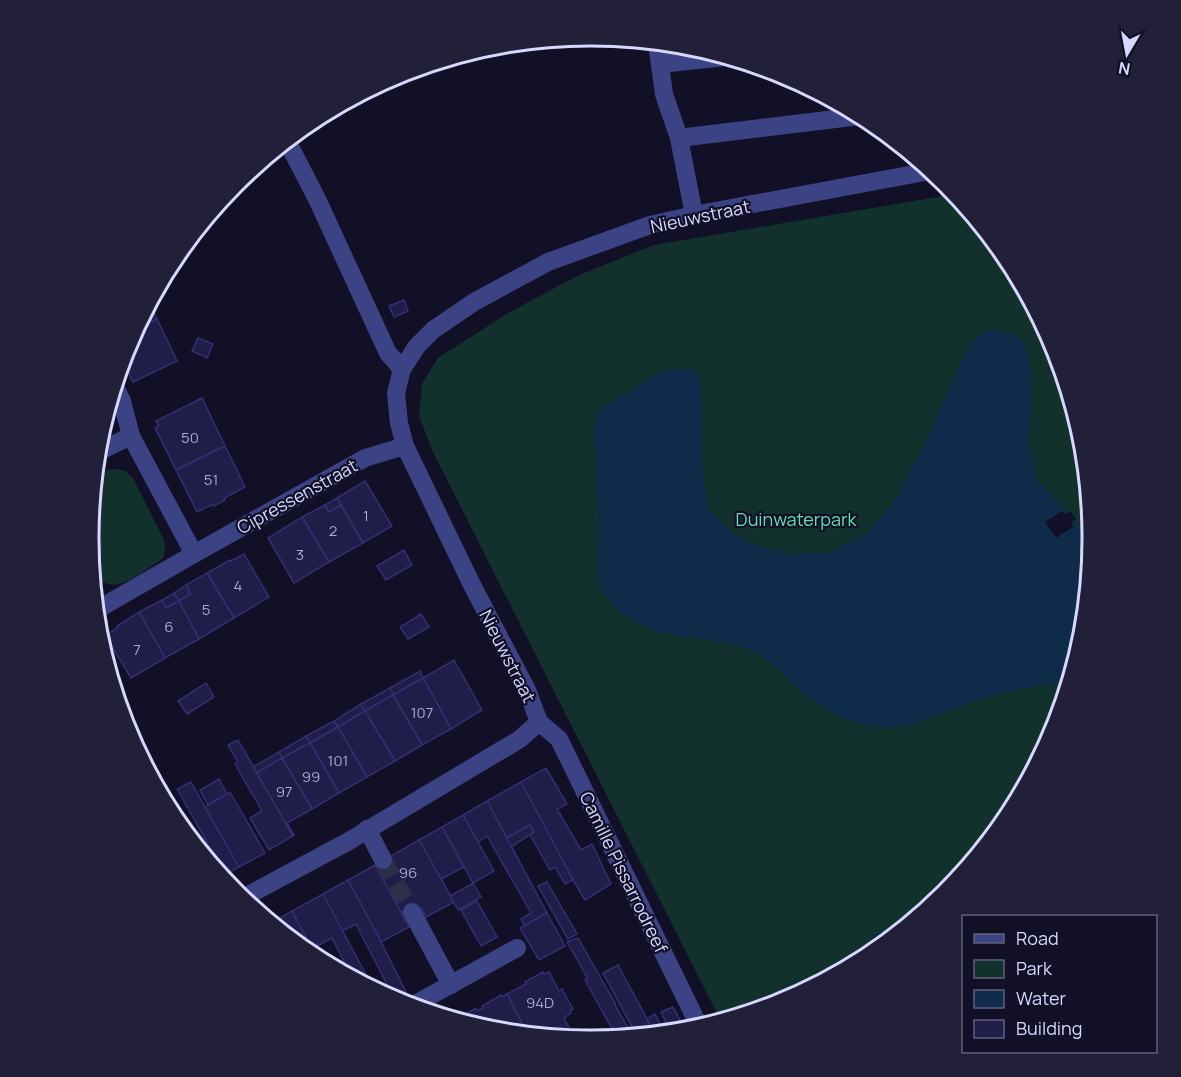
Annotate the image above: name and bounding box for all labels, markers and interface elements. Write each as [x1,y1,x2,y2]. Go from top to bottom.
north arrow [1097,24,1157,84]
text: N [1117,57,1132,81]
street label: Nieuwstraat [648,194,752,238]
house number: 50 [181,427,199,448]
street label: Cipressenstraat [232,453,362,539]
house number: 51 [204,469,218,490]
house number: 1 [363,505,369,526]
park label: Duinwaterpark [736,507,858,531]
house number: 2 [329,520,337,541]
house number: 3 [296,544,304,565]
house number: 4 [234,575,243,596]
house number: 5 [202,599,210,620]
street label: Nieuwstraat [474,605,542,707]
house number: 6 [164,616,174,637]
house number: 7 [133,639,141,660]
house number: 107 [411,702,433,723]
house number: 101 [328,750,348,771]
house number: 99 [302,766,320,787]
house number: 97 [276,781,292,802]
street label: Camille Pissarrodreef [574,787,674,957]
house number: 96 [399,862,417,883]
legend [962,915,1157,1053]
text: Road [1016,926,1059,950]
text: Park [1016,956,1053,980]
text: Water [1016,986,1066,1010]
house number: 94D [526,992,554,1013]
text: Building [1016,1016,1082,1040]

